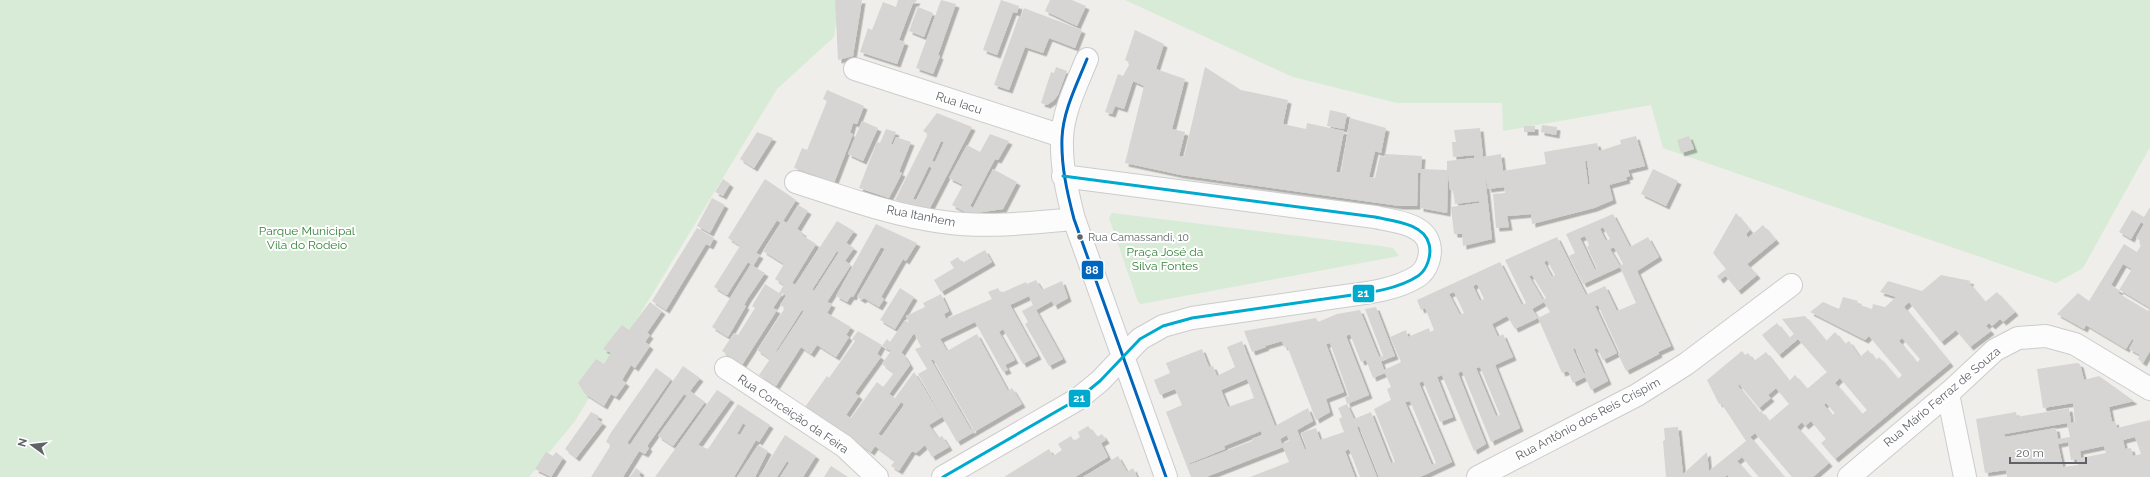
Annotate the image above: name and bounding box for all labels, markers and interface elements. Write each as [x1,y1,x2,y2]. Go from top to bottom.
street label: Rua Iacu [934,89,984,117]
street label: Rua Itanhem [885,202,957,230]
park label: Parque Municipal Vila do Rodeio [259,224,356,252]
place label: Rua Camassandi, 10 [1088,231,1189,244]
marker: Rua Camassandi, 10 [1075,232,1085,242]
park label: Praça José da Silva Fontes [1127,245,1203,273]
line badge: 88 [1081,260,1104,280]
text: 88 [1085,264,1099,277]
line badge: 21 [1352,284,1375,303]
text: 21 [1357,287,1369,300]
street label: Rua Mário Ferraz de Souza [1881,344,2003,450]
street label: Rua Conceição da Feira [735,372,851,456]
street label: Rua Antônio dos Reis Crispim [1513,375,1663,463]
line badge: 21 [1068,389,1091,408]
text: 21 [1073,392,1085,405]
north arrow [12,425,52,465]
text: N [15,437,30,448]
scale bar [2010,439,2086,465]
text: 20 m [2016,446,2044,460]

